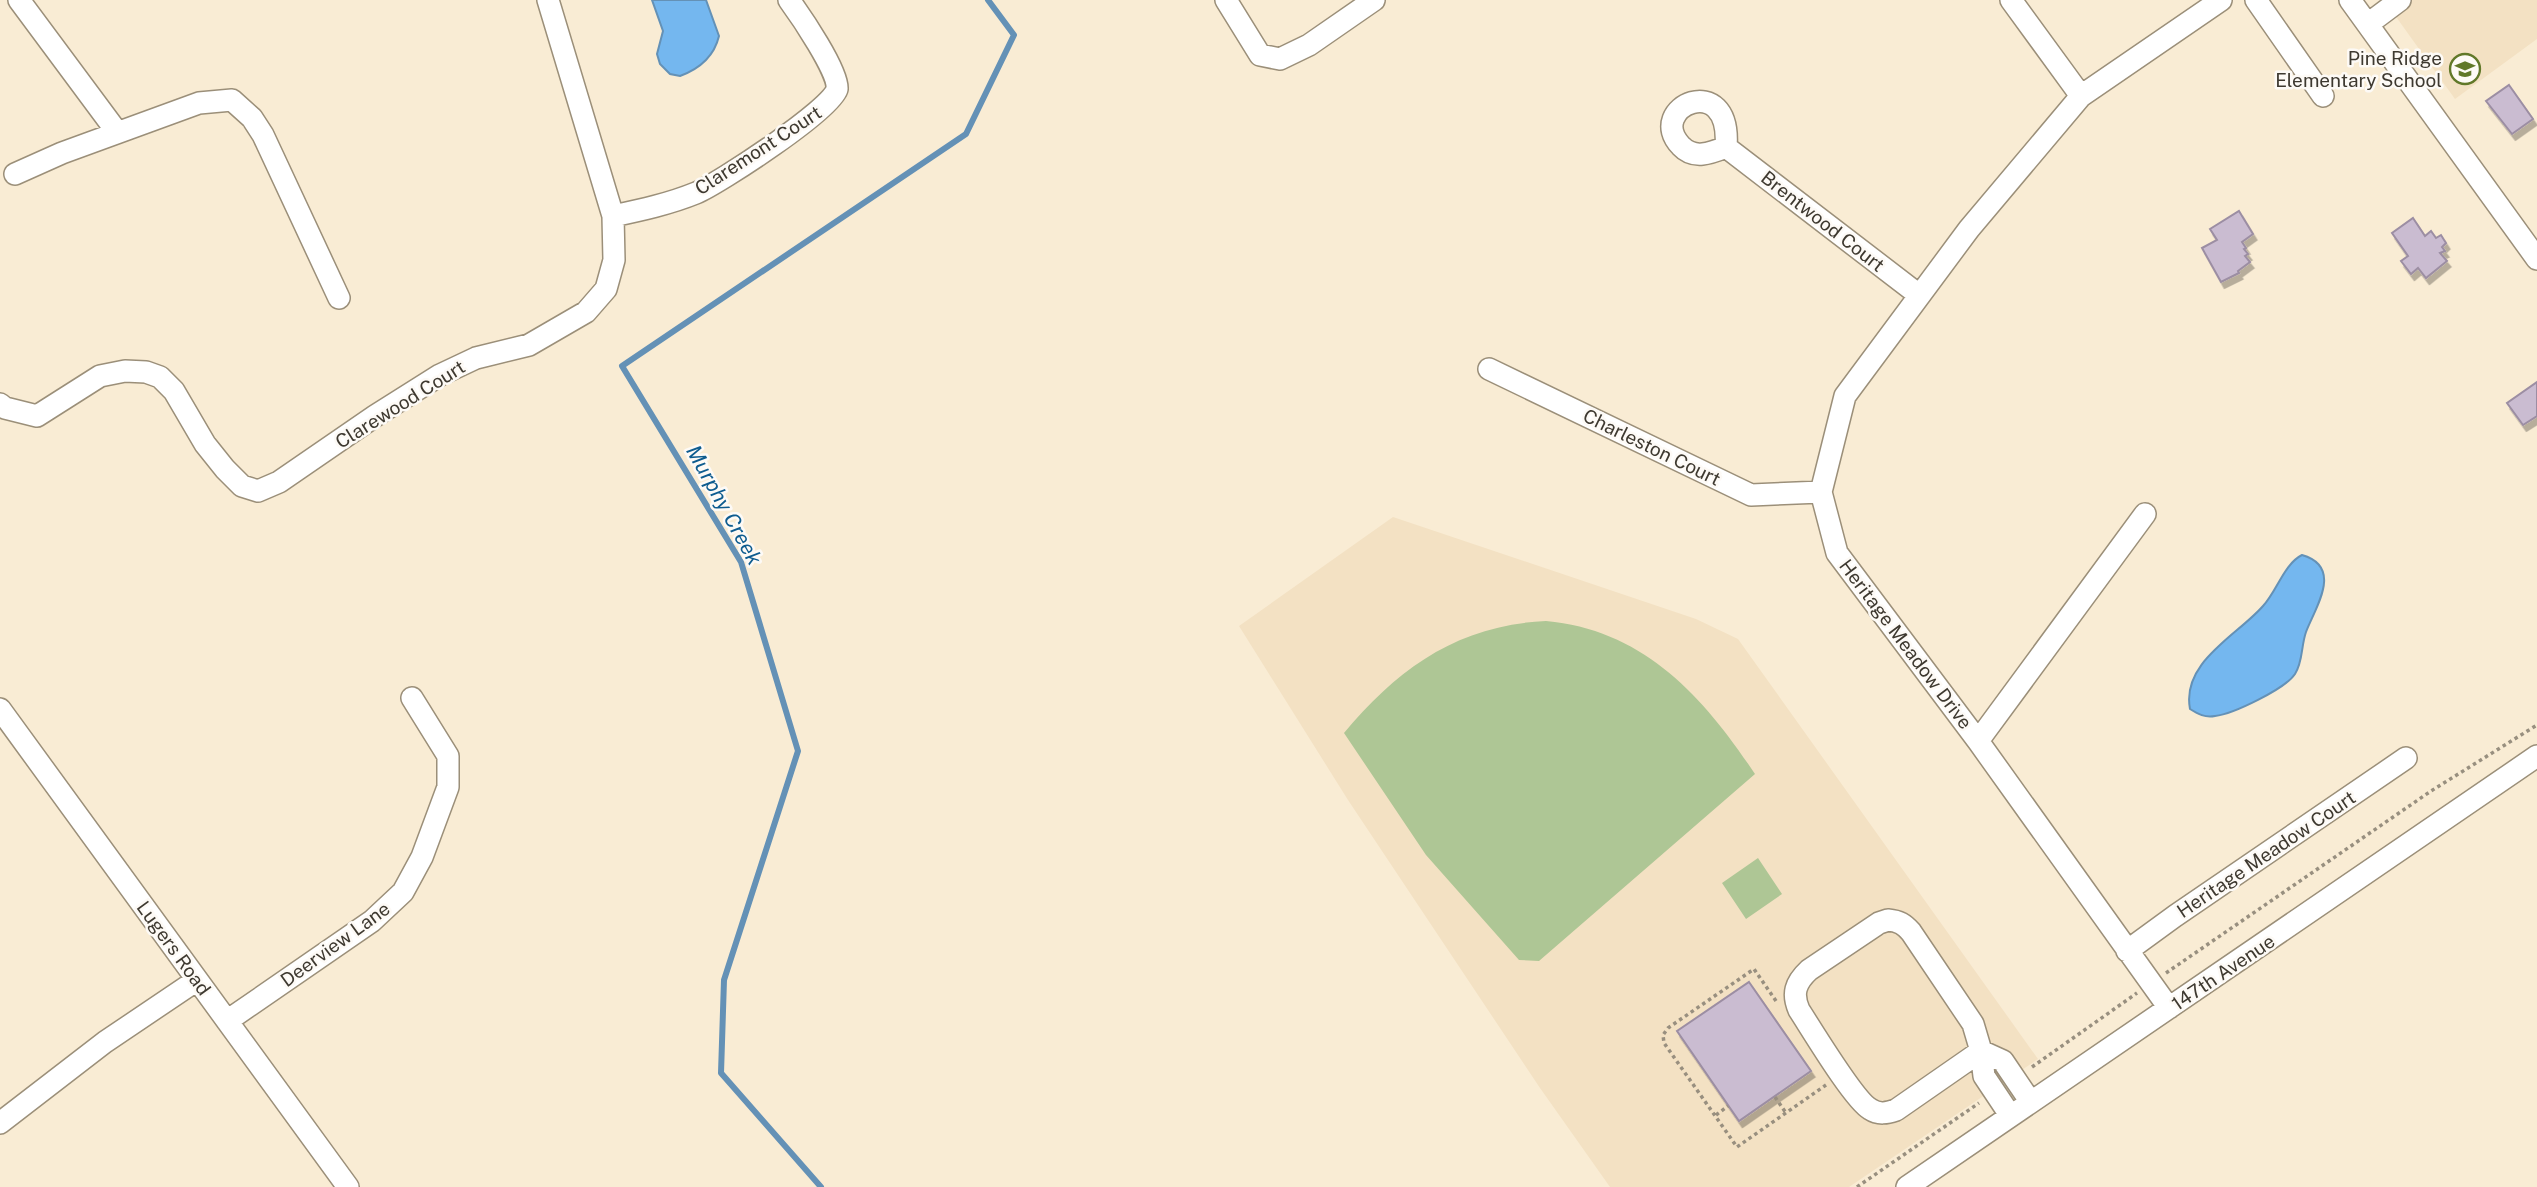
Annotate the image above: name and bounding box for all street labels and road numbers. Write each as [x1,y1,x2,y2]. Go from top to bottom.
street label: Claremont Court [691,101,825,199]
street label: Brentwood Court [1757,166,1889,276]
street label: Clarewood Court [331,355,469,453]
street label: Charleston Court [1580,404,1724,490]
street label: Heritage Meadow Drive [1835,555,1977,733]
street label: Heritage Meadow Court [2173,786,2359,922]
street label: Lugers Road [133,897,215,999]
street label: Deerview Lane [276,897,394,991]
street label: 147th Avenue [2167,930,2279,1014]

